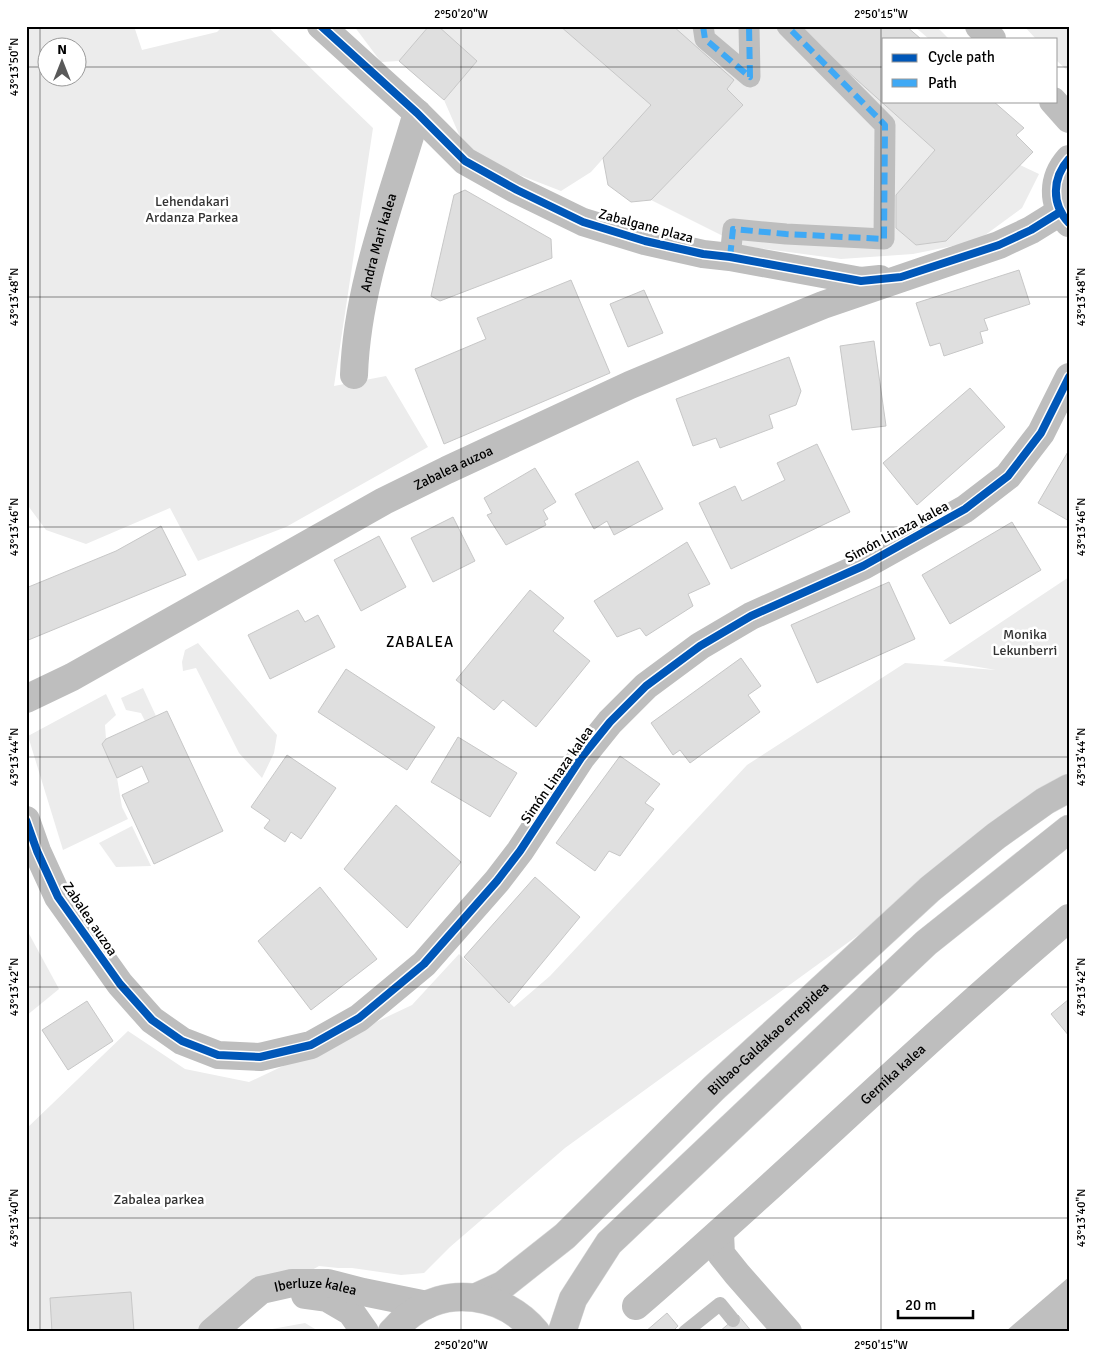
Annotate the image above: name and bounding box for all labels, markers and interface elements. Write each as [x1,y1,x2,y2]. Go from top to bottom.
text: 2°50'20"W [434,7,488,22]
text: 2°50'15"W [854,7,908,22]
text: 43°13'50"N [7,38,22,96]
north arrow [38,38,88,88]
legend [882,38,1058,102]
text: N [57,41,67,58]
text: Cycle path [928,48,995,66]
text: Path [928,74,957,92]
street label: Andra Mari kalea [357,191,400,294]
park label: Lehendakari Ardanza Parkea [146,193,238,226]
street label: Zabalgane plaza [597,205,695,247]
text: 43°13'48"N [7,268,22,326]
text: 43°13'48"N [1074,268,1089,326]
street label: Zabalea auzoa [411,441,495,494]
text: 43°13'46"N [7,498,22,556]
street label: Simón Linaza kalea [842,498,952,566]
text: 43°13'46"N [1074,498,1089,556]
park label: Monika Lekunberri [993,626,1057,659]
district label: ZABALEA [386,633,454,651]
street label: Simón Linaza kalea [517,723,597,827]
text: 43°13'44"N [7,728,22,786]
text: 43°13'44"N [1074,728,1089,786]
street label: Zabalea auzoa [59,879,121,959]
text: 43°13'42"N [7,958,22,1016]
text: 43°13'42"N [1074,958,1089,1016]
street label: Bilbao-Galdakao errepidea [704,978,832,1098]
street label: Gernika kalea [857,1040,929,1108]
text: 43°13'40"N [7,1189,22,1247]
text: 43°13'40"N [1074,1189,1089,1247]
park label: Zabalea parkea [114,1191,204,1208]
street label: Iberluze kalea [272,1274,359,1299]
scale bar [898,1288,972,1320]
text: 20 m [905,1296,936,1314]
text: 2°50'20"W [434,1338,488,1353]
text: 2°50'15"W [854,1338,908,1353]

